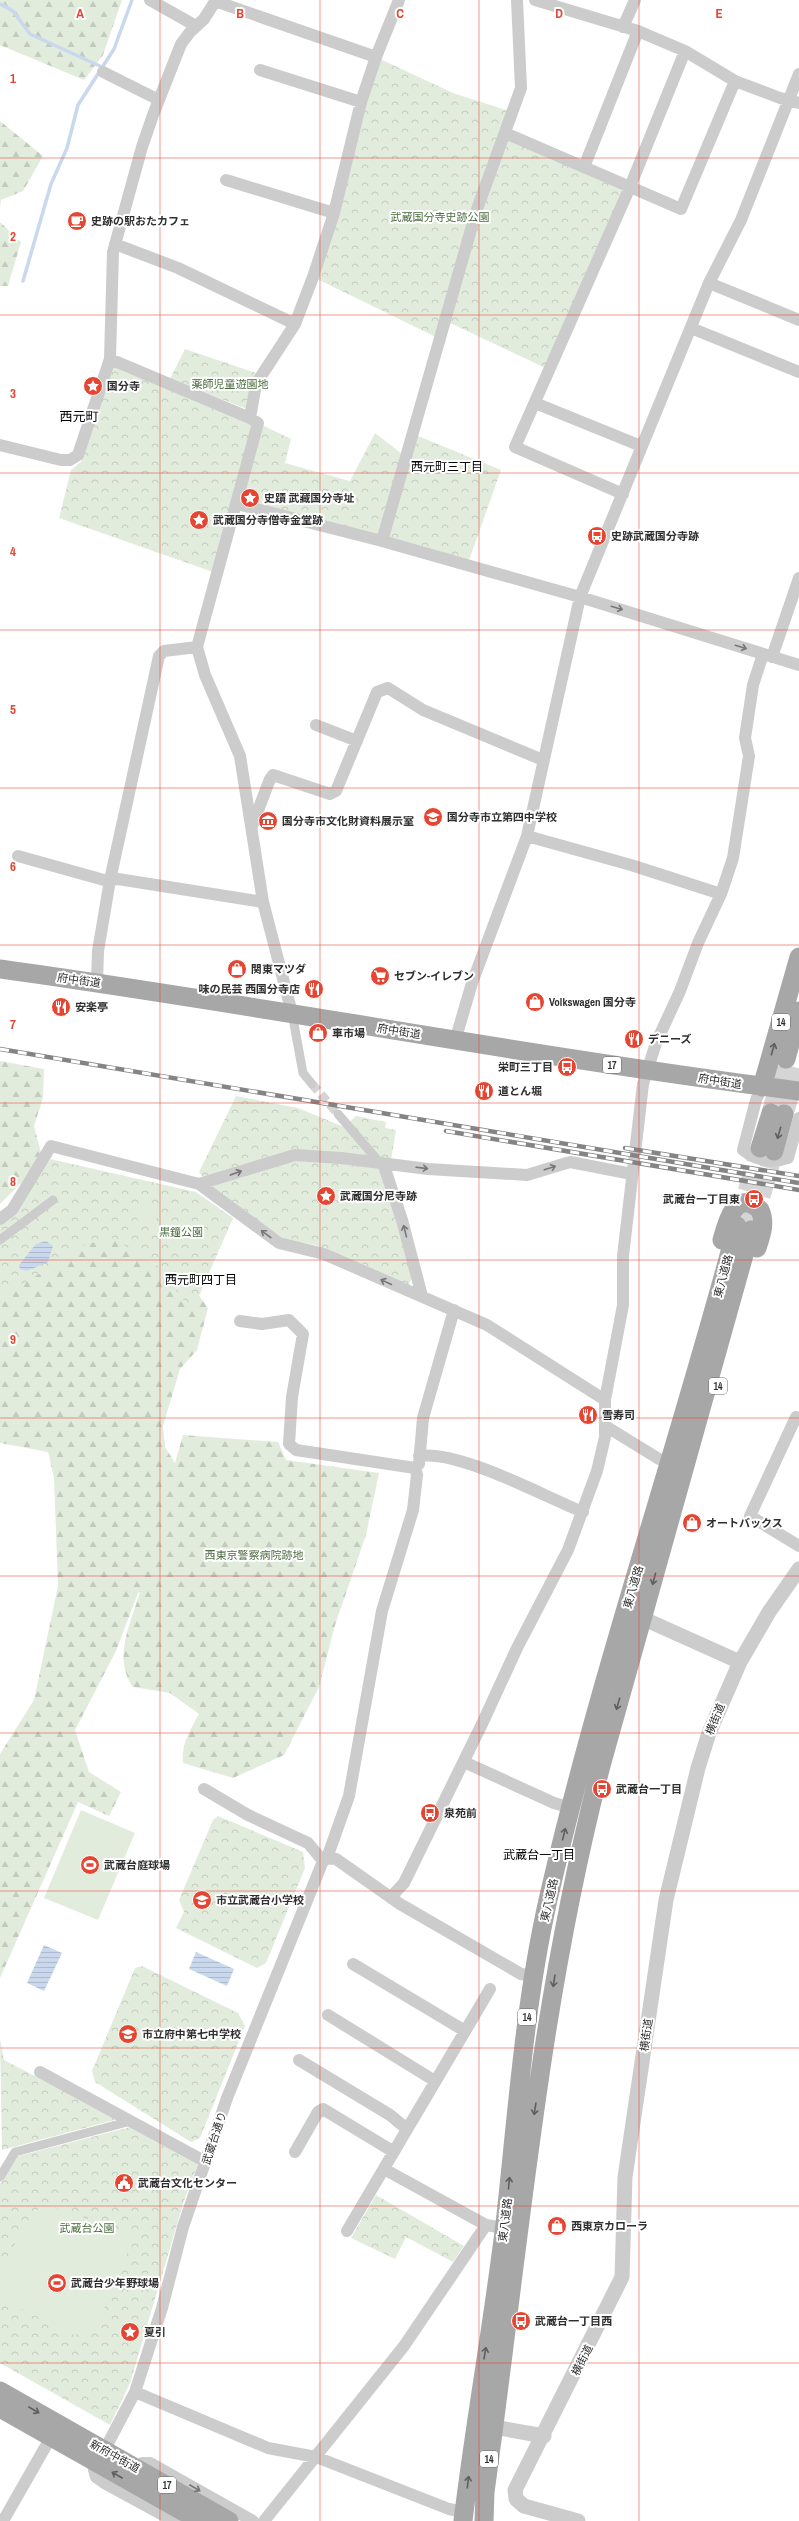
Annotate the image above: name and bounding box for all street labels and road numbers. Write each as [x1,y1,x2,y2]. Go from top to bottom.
street label: 府中街道 [56,970,102,990]
road number: 14 [772,1014,790,1030]
street label: 府中街道 [376,1021,422,1041]
road number: 17 [603,1057,621,1073]
street label: 府中街道 [697,1071,743,1091]
street label: 東八道路 [711,1253,735,1299]
road number: 14 [709,1378,727,1394]
street label: 東八道路 [620,1564,646,1610]
street label: 横街道 [702,1701,728,1737]
street label: 東八道路 [537,1877,561,1923]
road number: 14 [518,2009,536,2025]
street label: 横街道 [637,2018,655,2052]
street label: 武蔵台通り [199,2110,229,2166]
street label: 東八道路 [495,2197,515,2243]
street label: 横街道 [568,2342,596,2378]
street label: 新府中街道 [88,2437,142,2475]
road number: 14 [480,2451,498,2467]
road number: 17 [158,2477,176,2493]

